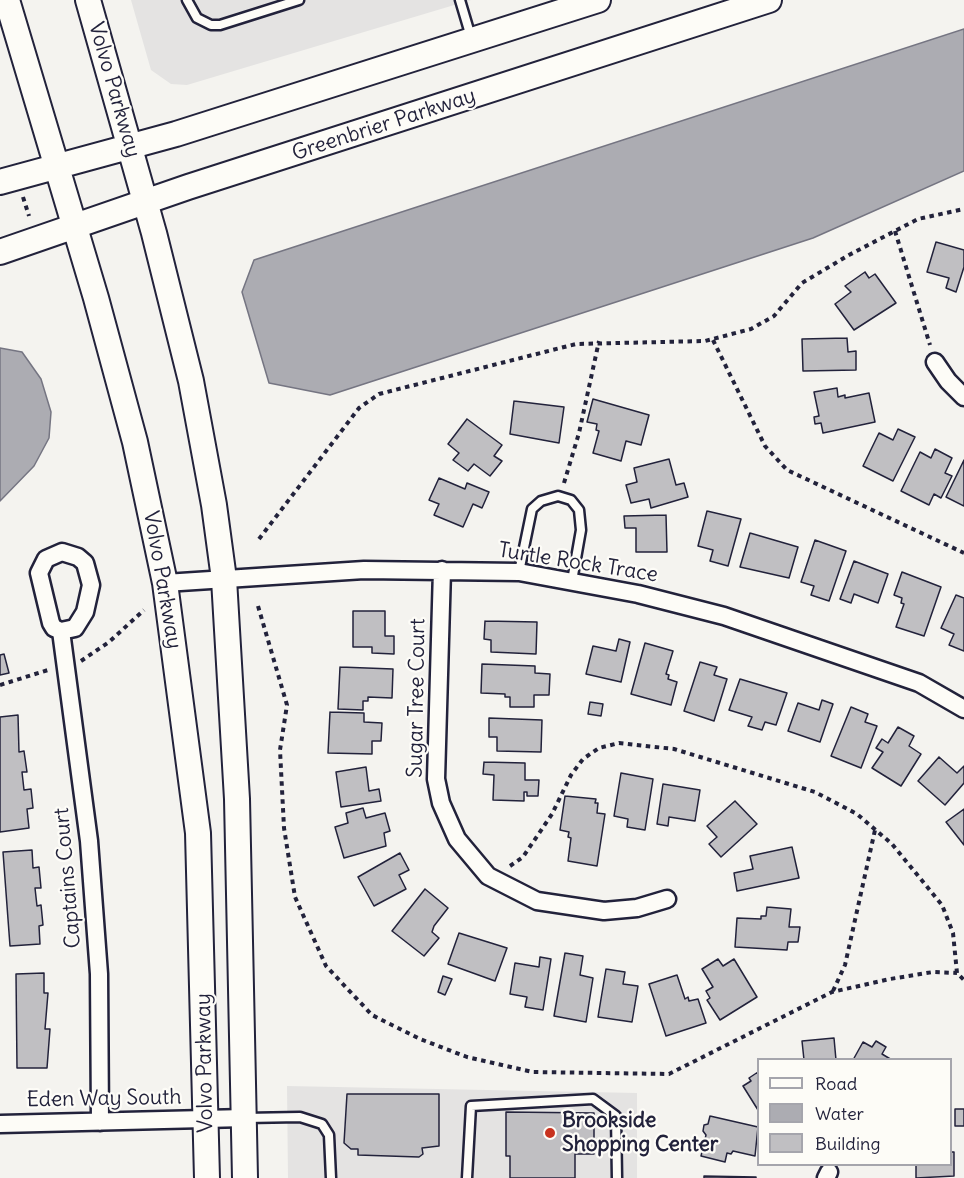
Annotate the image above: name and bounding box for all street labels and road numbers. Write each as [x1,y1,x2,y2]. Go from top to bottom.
street label: Volvo Parkway [83,19,145,161]
street label: Greenbrier Parkway [289,83,479,167]
street label: Volvo Parkway [137,509,187,651]
street label: Turtle Rock Trace [496,538,660,588]
street label: Sugar Tree Court [403,618,431,778]
street label: Captains Court [49,807,87,949]
street label: Volvo Parkway [191,993,219,1133]
street label: Eden Way South [26,1085,182,1113]

